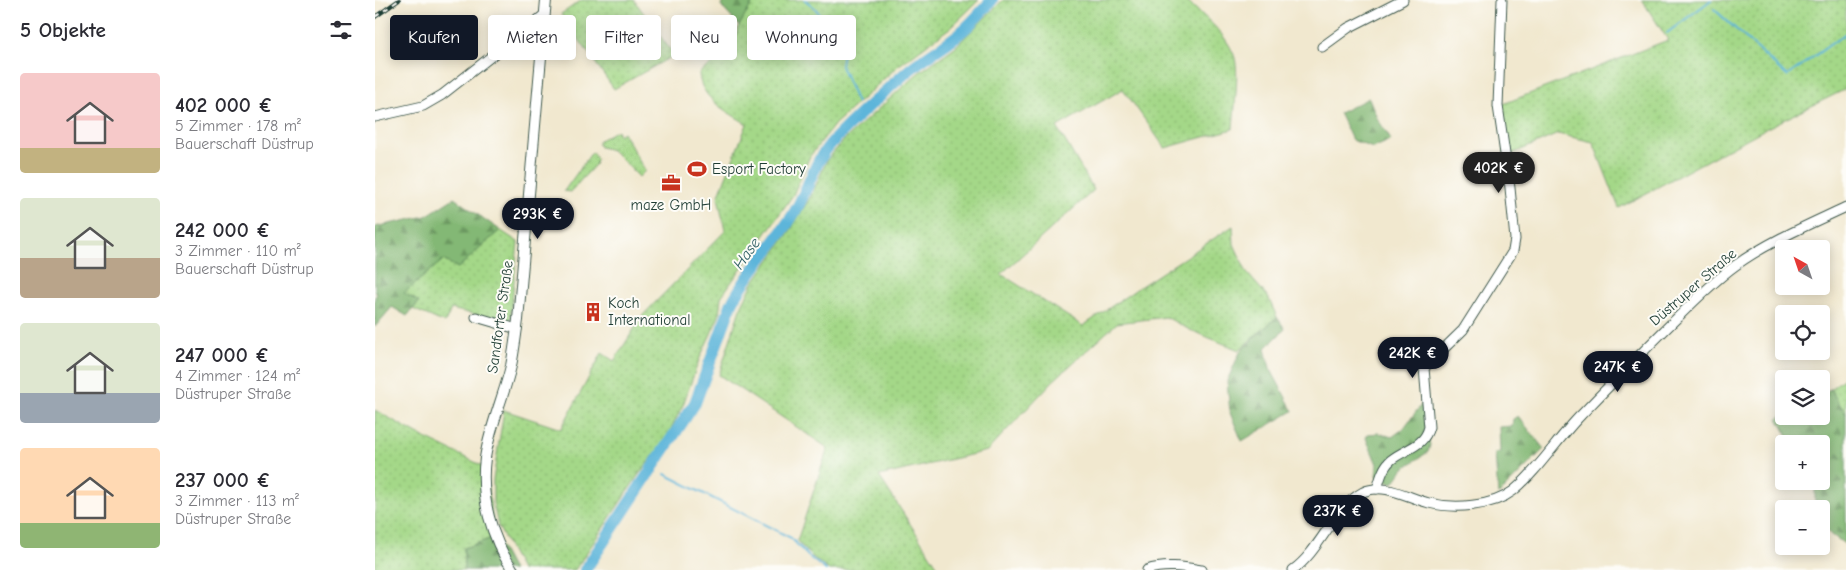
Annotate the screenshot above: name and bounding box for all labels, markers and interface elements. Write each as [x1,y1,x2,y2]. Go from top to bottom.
chip: Kaufen [390,15,478,60]
chip: Mieten [488,15,576,60]
chip: Filter [586,15,661,60]
chip: Neu [671,15,737,60]
chip: Wohnung [747,15,856,60]
icon: filters [327,16,355,44]
text: 5 Objekte [20,18,106,42]
icon: home [60,93,120,153]
text: 402 000 € [175,93,273,117]
text: 5 Zimmer · 178 m² [175,117,301,135]
text: Bauerschaft Düstrup [175,135,314,153]
pin: 402K € [1458,152,1540,194]
sports icon: Esport Factory [686,158,708,180]
text: 402K € [1474,159,1524,177]
place label: Esport Factory [712,160,806,178]
office icon: maze GmbH [660,172,682,194]
place label: maze GmbH [631,196,711,214]
pin: 293K € [497,198,579,240]
text: 293K € [513,205,563,223]
icon: home [60,218,120,278]
text: 242 000 € [175,218,271,242]
water label: Hase [729,234,764,273]
north arrow [1775,240,1830,295]
map controls [1775,240,1830,555]
text: 3 Zimmer · 110 m² [175,242,301,260]
street label: Düstruper Straße [1646,244,1740,330]
street label: Sandforter Straße [483,259,517,375]
text: Bauerschaft Düstrup [175,260,314,278]
place label: Koch International [608,294,691,329]
building icon: Koch International [582,301,604,323]
button: locate [1775,305,1830,360]
pin: 242K € [1372,336,1454,379]
icon: home [60,343,120,403]
text: 247 000 € [175,343,270,367]
text: 242K € [1389,344,1437,362]
pin: 247K € [1577,350,1659,393]
text: 247K € [1594,358,1642,376]
text: 4 Zimmer · 124 m² [175,367,300,385]
button: layers [1775,370,1830,425]
text: Düstruper Straße [175,385,291,403]
button: + [1775,435,1830,490]
icon: home [60,468,120,528]
text: 237 000 € [175,468,271,492]
text: 3 Zimmer · 113 m² [175,492,299,510]
pin: 237K € [1297,494,1379,537]
button: − [1775,500,1830,555]
text: 237K € [1314,502,1362,520]
text: Düstruper Straße [175,510,291,528]

